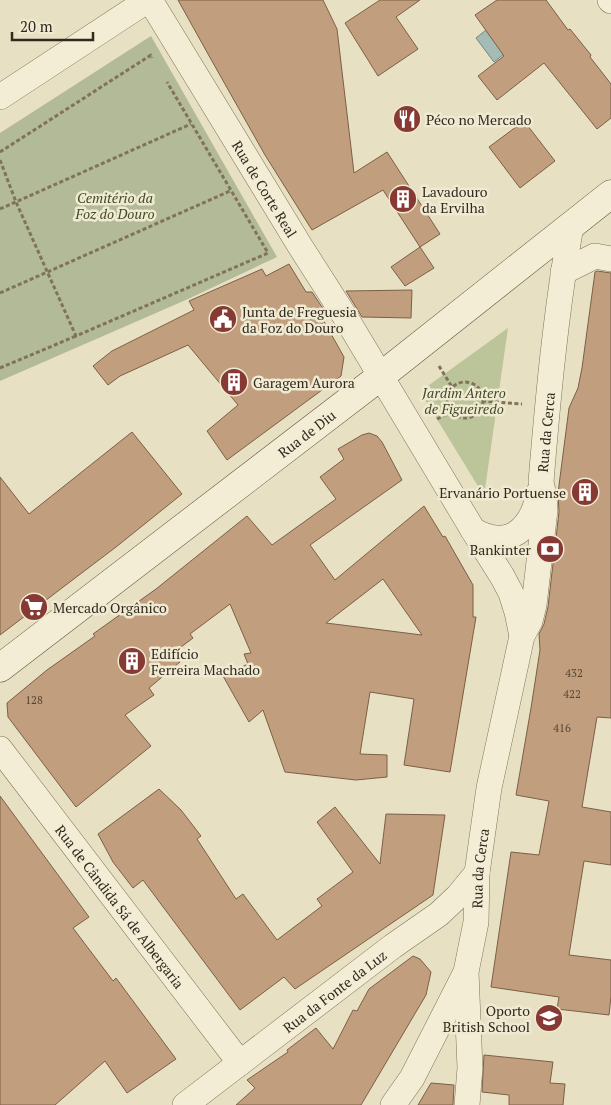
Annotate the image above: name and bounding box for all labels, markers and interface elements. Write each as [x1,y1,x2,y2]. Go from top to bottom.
scale bar [12,10,94,42]
text: 20 m [20,16,53,36]
restaurant icon: Péco no Mercado [392,104,422,134]
place label: Péco no Mercado [426,110,532,129]
street label: Rua de Corte Real [228,137,302,241]
place label: Lavadouro da Ervilha [422,182,488,217]
building icon: Lavadouro da Ervilha [388,184,418,214]
park label: Cemitério da Foz do Douro [74,188,155,223]
place label: Junta de Freguesia da Foz do Douro [242,302,357,337]
public building icon: Junta de Freguesia da Foz do Douro [208,304,238,334]
building icon: Garagem Aurora [219,367,249,397]
place label: Garagem Aurora [253,373,355,392]
park label: Jardim Antero de Figueiredo [421,383,506,418]
street label: Rua da Cerca [532,391,558,473]
street label: Rua de Diu [274,405,339,461]
building icon: Ervanário Portuense [570,477,600,507]
place label: Ervanário Portuense [439,483,566,502]
bank icon: Bankinter [535,534,565,564]
place label: Bankinter [470,540,532,559]
supermarket icon: Mercado Orgânico [19,592,49,622]
place label: Mercado Orgânico [53,598,167,617]
place label: Edifício Ferreira Machado [151,644,260,679]
building icon: Edifício Ferreira Machado [117,646,147,676]
house number: 432 [565,666,583,680]
house number: 422 [563,687,581,701]
house number: 128 [25,693,43,707]
house number: 416 [553,721,571,735]
street label: Rua de Cândida Sá de Albergaria [52,821,189,992]
street label: Rua da Cerca [467,827,493,909]
street label: Rua da Fonte da Luz [279,945,390,1037]
place label: Oporto British School [443,1001,530,1036]
school or university icon: Oporto British School [534,1003,564,1033]

